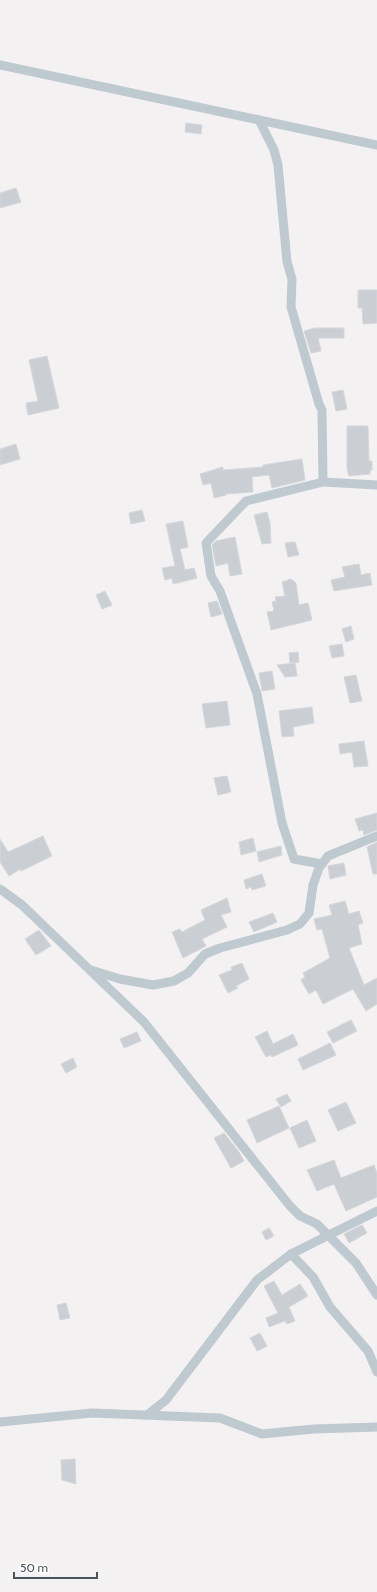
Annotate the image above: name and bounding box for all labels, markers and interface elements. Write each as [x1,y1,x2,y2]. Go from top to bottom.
scale bar [14,1554,97,1580]
text: 50 m [20,1560,48,1575]

